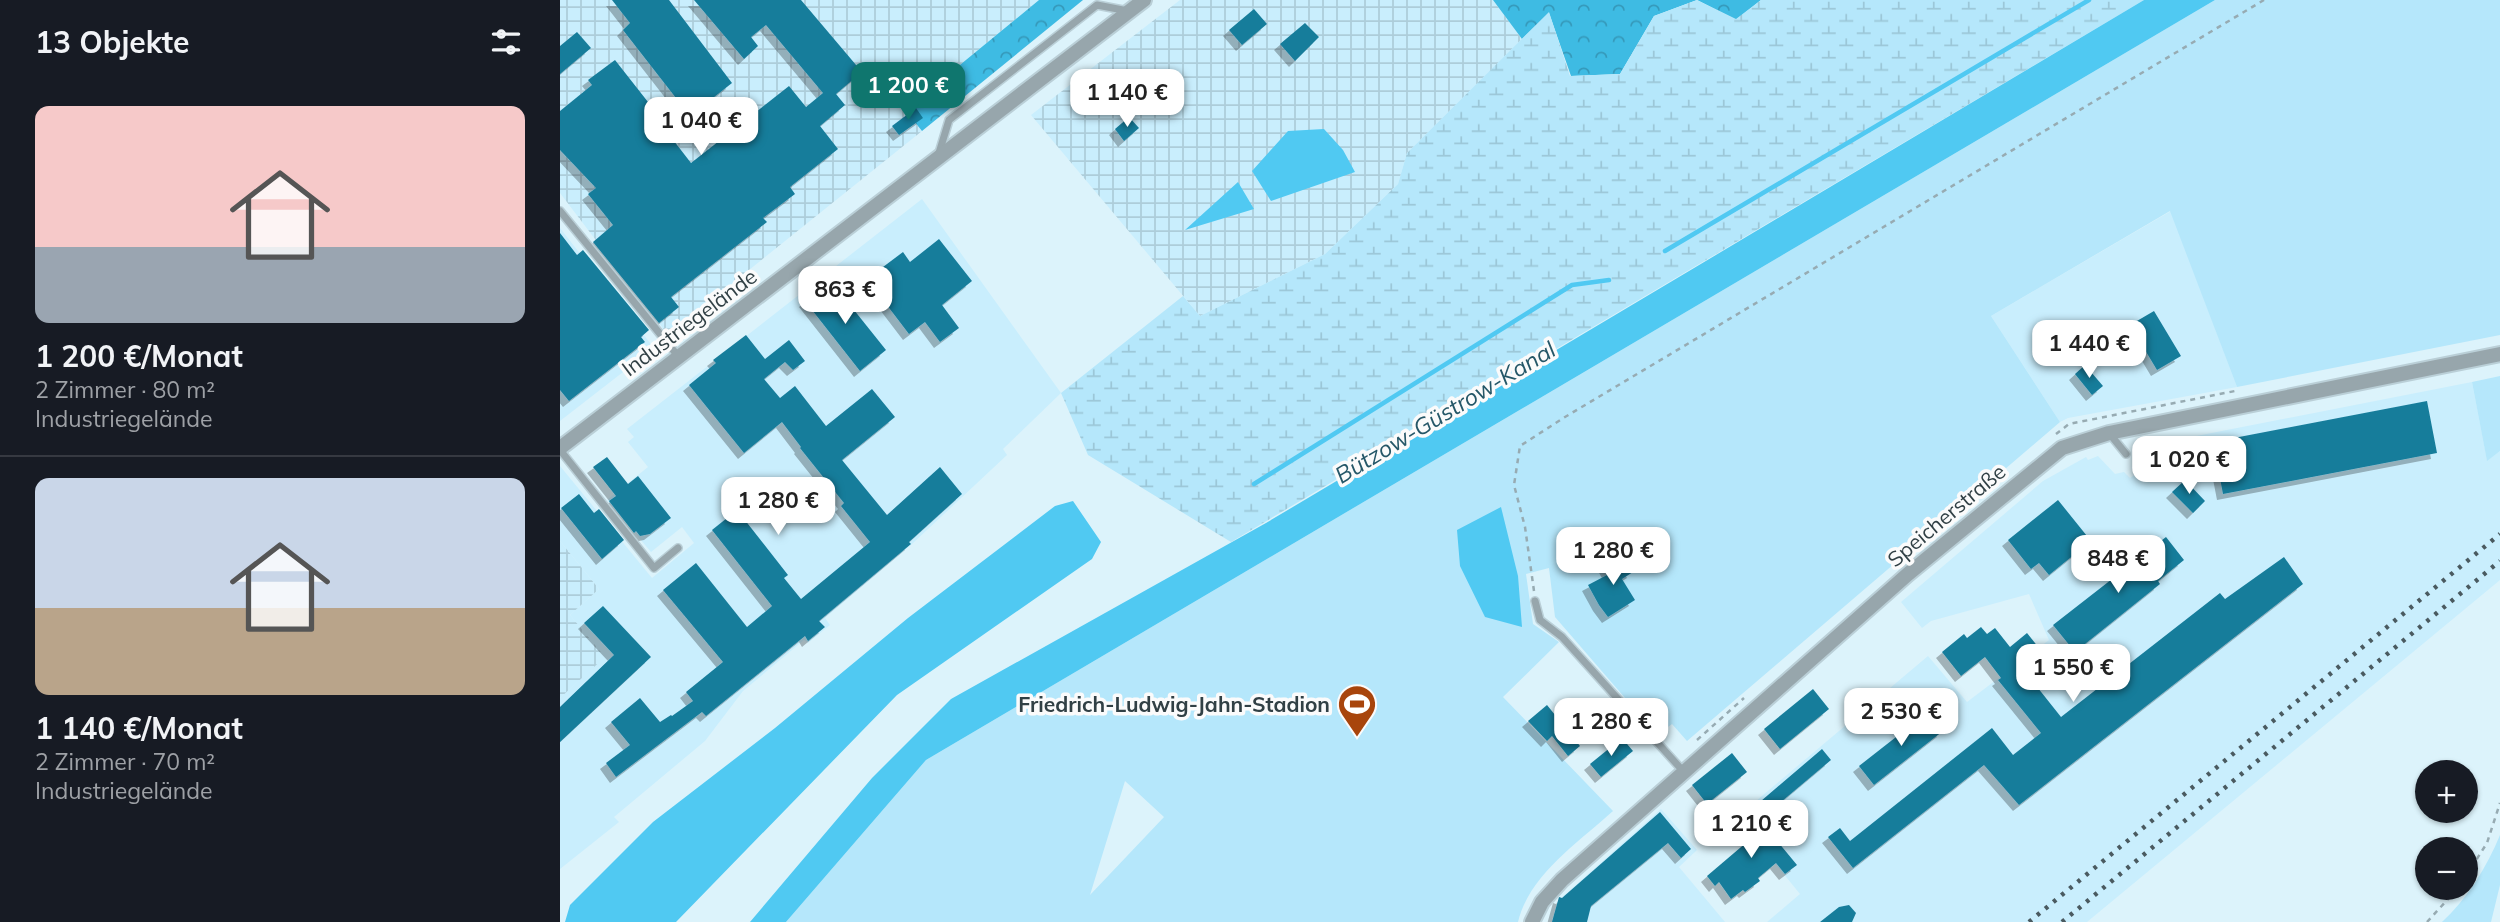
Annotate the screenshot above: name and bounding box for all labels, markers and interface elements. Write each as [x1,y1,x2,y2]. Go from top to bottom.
text: 13 Objekte [35,23,189,61]
icon: filters [487,23,525,61]
pin: 1 200 € [843,62,973,122]
pin: 1 140 € [1062,69,1192,129]
text: 1 200 € [867,70,949,99]
text: 1 140 € [1086,77,1168,106]
pin: 1 040 € [636,97,766,157]
text: 1 040 € [660,105,742,134]
icon: home [217,152,343,278]
street label: Industriegelände [616,263,762,381]
pin: 863 € [796,266,894,326]
text: 863 € [814,274,876,303]
pin: 1 440 € [2024,320,2154,380]
text: 1 440 € [2048,328,2130,357]
water label: Bützow-Güstrow-Kanal [1329,334,1561,489]
text: 1 200 €/Monat [35,337,243,375]
text: 2 Zimmer · 80 m² [35,375,215,404]
text: Industriegelände [35,404,213,433]
pin: 1 020 € [2124,436,2254,496]
text: 1 020 € [2148,444,2230,473]
street label: Speicherstraße [1882,458,2010,572]
pin: 1 280 € [713,477,843,537]
text: 1 280 € [737,485,819,514]
icon: home [217,524,343,650]
pin: 1 280 € [1548,528,1678,587]
text: 1 280 € [1572,535,1654,564]
pin: 848 € [2069,536,2167,595]
text: 848 € [2087,543,2149,572]
pin: 1 550 € [2008,644,2138,704]
text: 1 550 € [2032,652,2114,681]
sports icon: Friedrich-Ludwig-Jahn-Stadion [1336,683,1378,738]
pin: 2 530 € [1836,688,1966,748]
place label: Friedrich-Ludwig-Jahn-Stadion [1018,691,1330,717]
text: 2 530 € [1860,696,1942,725]
pin: 1 280 € [1546,698,1676,758]
text: 1 280 € [1570,706,1652,735]
text: 1 140 €/Monat [35,709,243,747]
text: 2 Zimmer · 70 m² [35,747,215,776]
map controls [2415,760,2478,900]
button: + [2415,760,2478,823]
text: Industriegelände [35,776,213,805]
pin: 1 210 € [1686,800,1816,860]
text: 1 210 € [1710,808,1792,837]
button: − [2415,837,2478,900]

